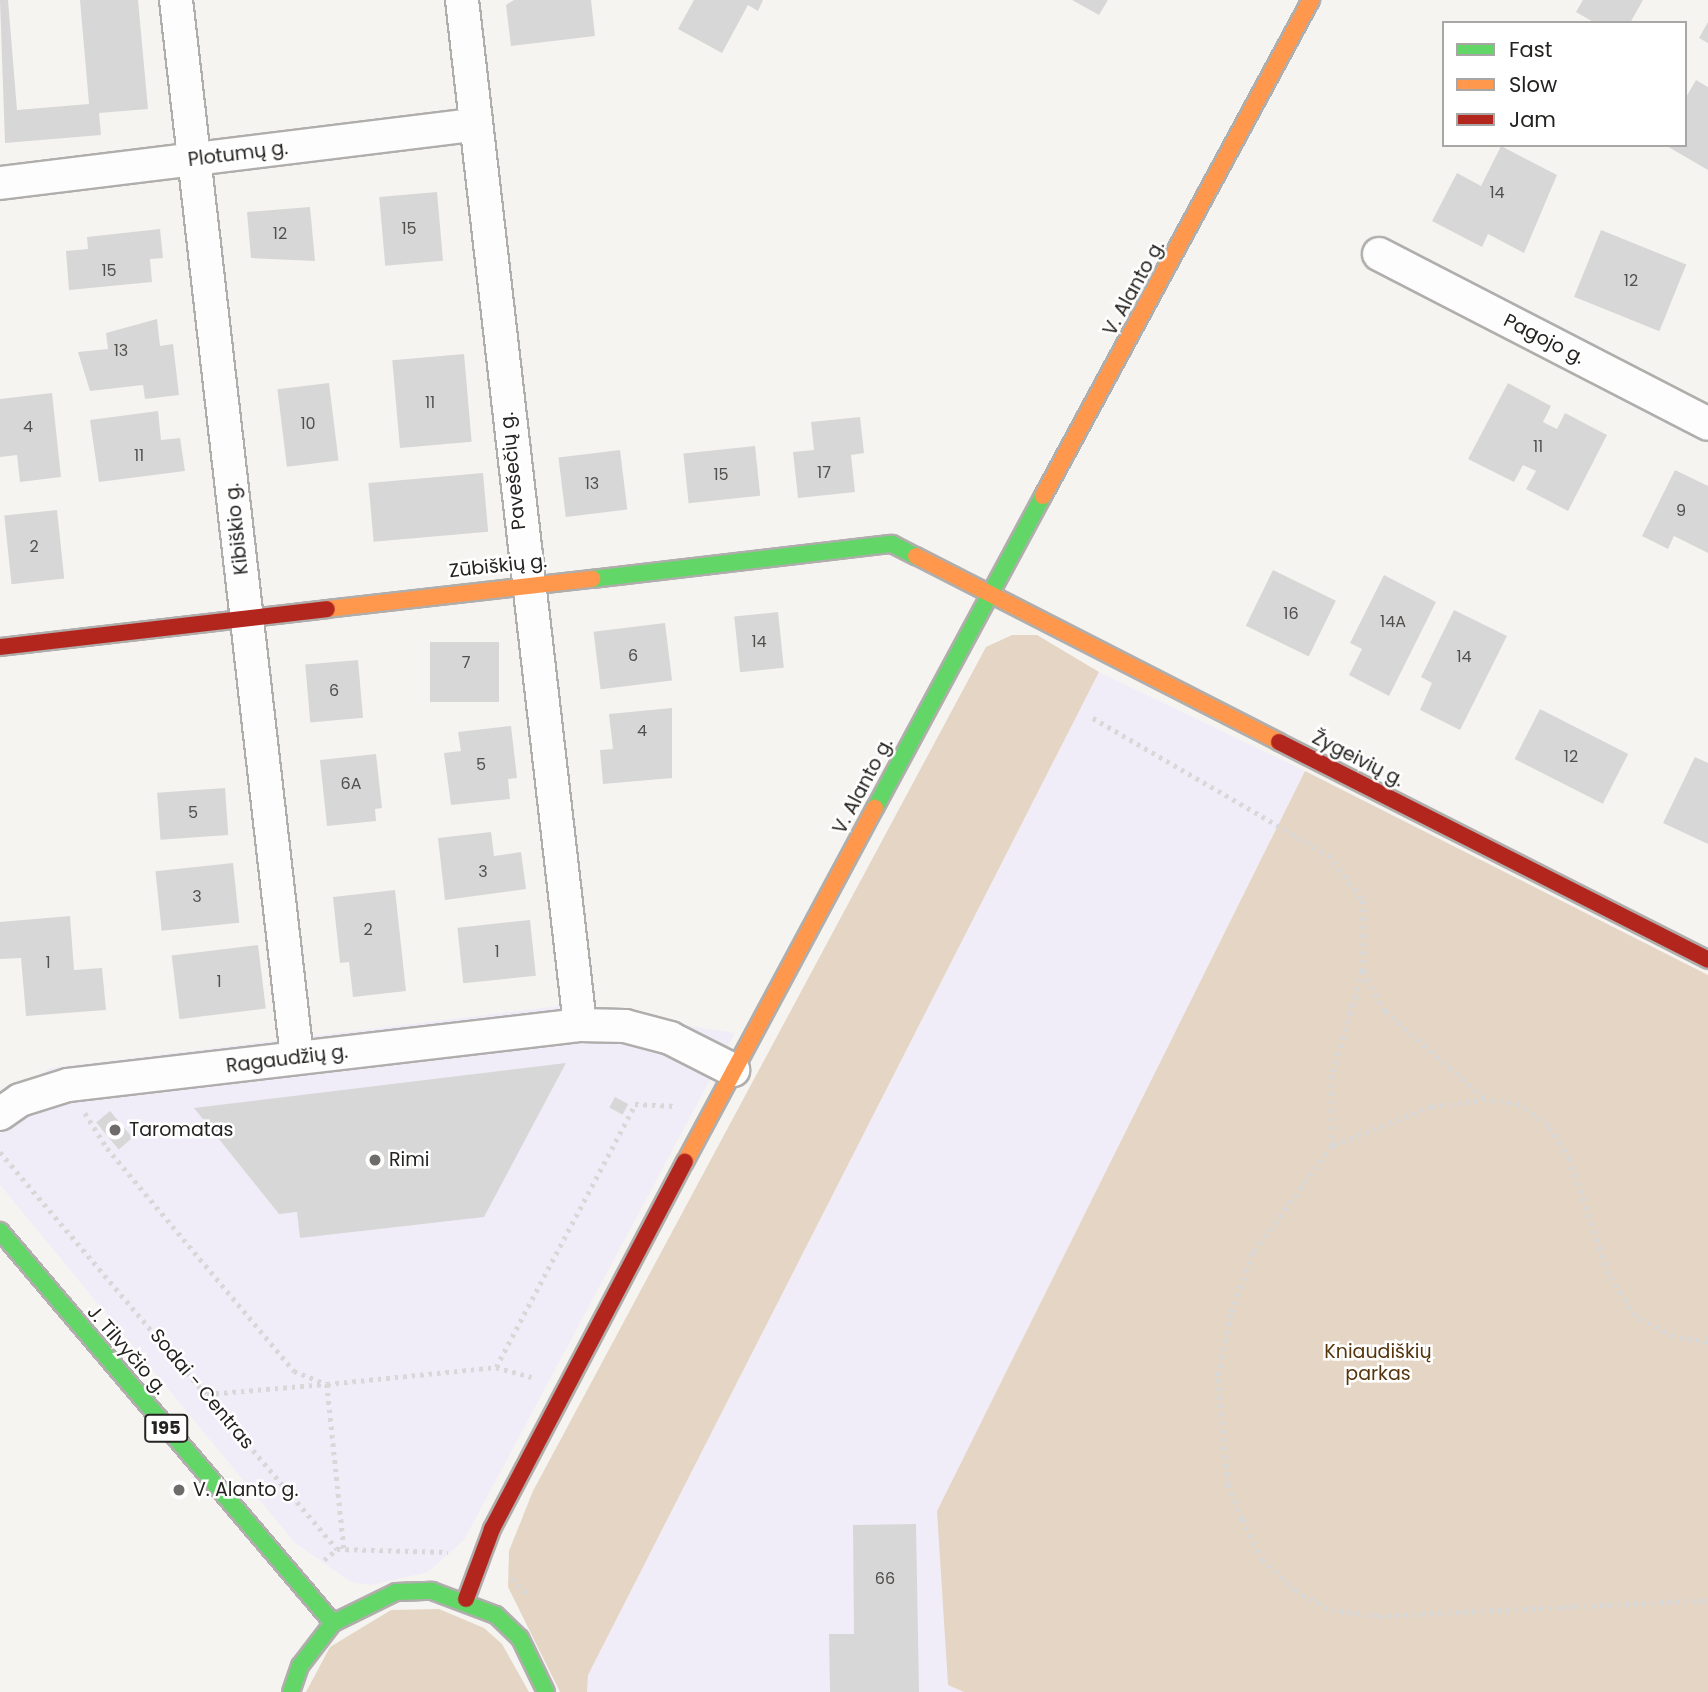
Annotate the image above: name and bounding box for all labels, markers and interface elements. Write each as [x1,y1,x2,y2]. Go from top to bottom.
legend [1442,21,1687,147]
text: Fast [1509,35,1552,64]
text: Slow [1509,70,1557,99]
text: Jam [1509,105,1556,134]
street label: Plotumų g. [187,137,289,171]
house number: 14 [1489,183,1505,203]
house number: 15 [401,219,417,239]
house number: 12 [273,224,287,244]
street label: V. Alanto g. [1098,236,1170,340]
house number: 15 [101,261,117,281]
house number: 12 [1624,271,1638,291]
street label: Pagojo g. [1500,309,1588,369]
house number: 13 [114,341,128,361]
house number: 11 [425,393,435,413]
street label: Pavešečių g. [495,411,531,531]
house number: 10 [300,414,316,434]
house number: 4 [23,417,33,437]
house number: 11 [1533,437,1543,457]
house number: 11 [134,446,144,466]
house number: 17 [817,463,831,483]
house number: 15 [713,465,729,485]
house number: 13 [585,474,599,494]
street label: Kibiškio g. [221,482,253,576]
house number: 9 [1676,501,1686,521]
house number: 2 [29,537,39,557]
street label: Zūbiškių g. [448,550,548,582]
house number: 16 [1283,604,1299,624]
house number: 14A [1380,612,1406,632]
house number: 14 [751,632,767,652]
house number: 6 [628,646,638,666]
house number: 14 [1456,647,1472,667]
house number: 7 [462,653,470,673]
house number: 6 [329,681,339,701]
house number: 4 [637,721,647,741]
street label: Žygeivių g. [1308,726,1408,792]
street label: V. Alanto g. [828,734,898,838]
house number: 12 [1564,747,1578,767]
house number: 5 [476,755,486,775]
house number: 6A [341,774,361,794]
house number: 5 [188,803,198,823]
house number: 3 [478,862,488,882]
house number: 3 [192,887,202,907]
house number: 2 [363,920,373,940]
house number: 1 [494,942,500,962]
house number: 1 [45,953,51,973]
house number: 1 [216,972,222,992]
street label: Ragaudžių g. [225,1040,349,1078]
place label: Taromatas [129,1119,233,1141]
marker: Taromatas [107,1122,123,1138]
place label: Rimi [389,1149,429,1171]
marker: Rimi [367,1152,383,1168]
street label: J. Tilvyčio g. [82,1301,172,1399]
street label: Sodai - Centras [145,1324,259,1454]
park label: Kniaudiškių parkas [1324,1341,1432,1385]
road number: 195 [143,1414,189,1442]
place label: V. Alanto g. [193,1479,298,1501]
marker: V. Alanto g. [171,1482,187,1498]
house number: 66 [875,1569,895,1589]

